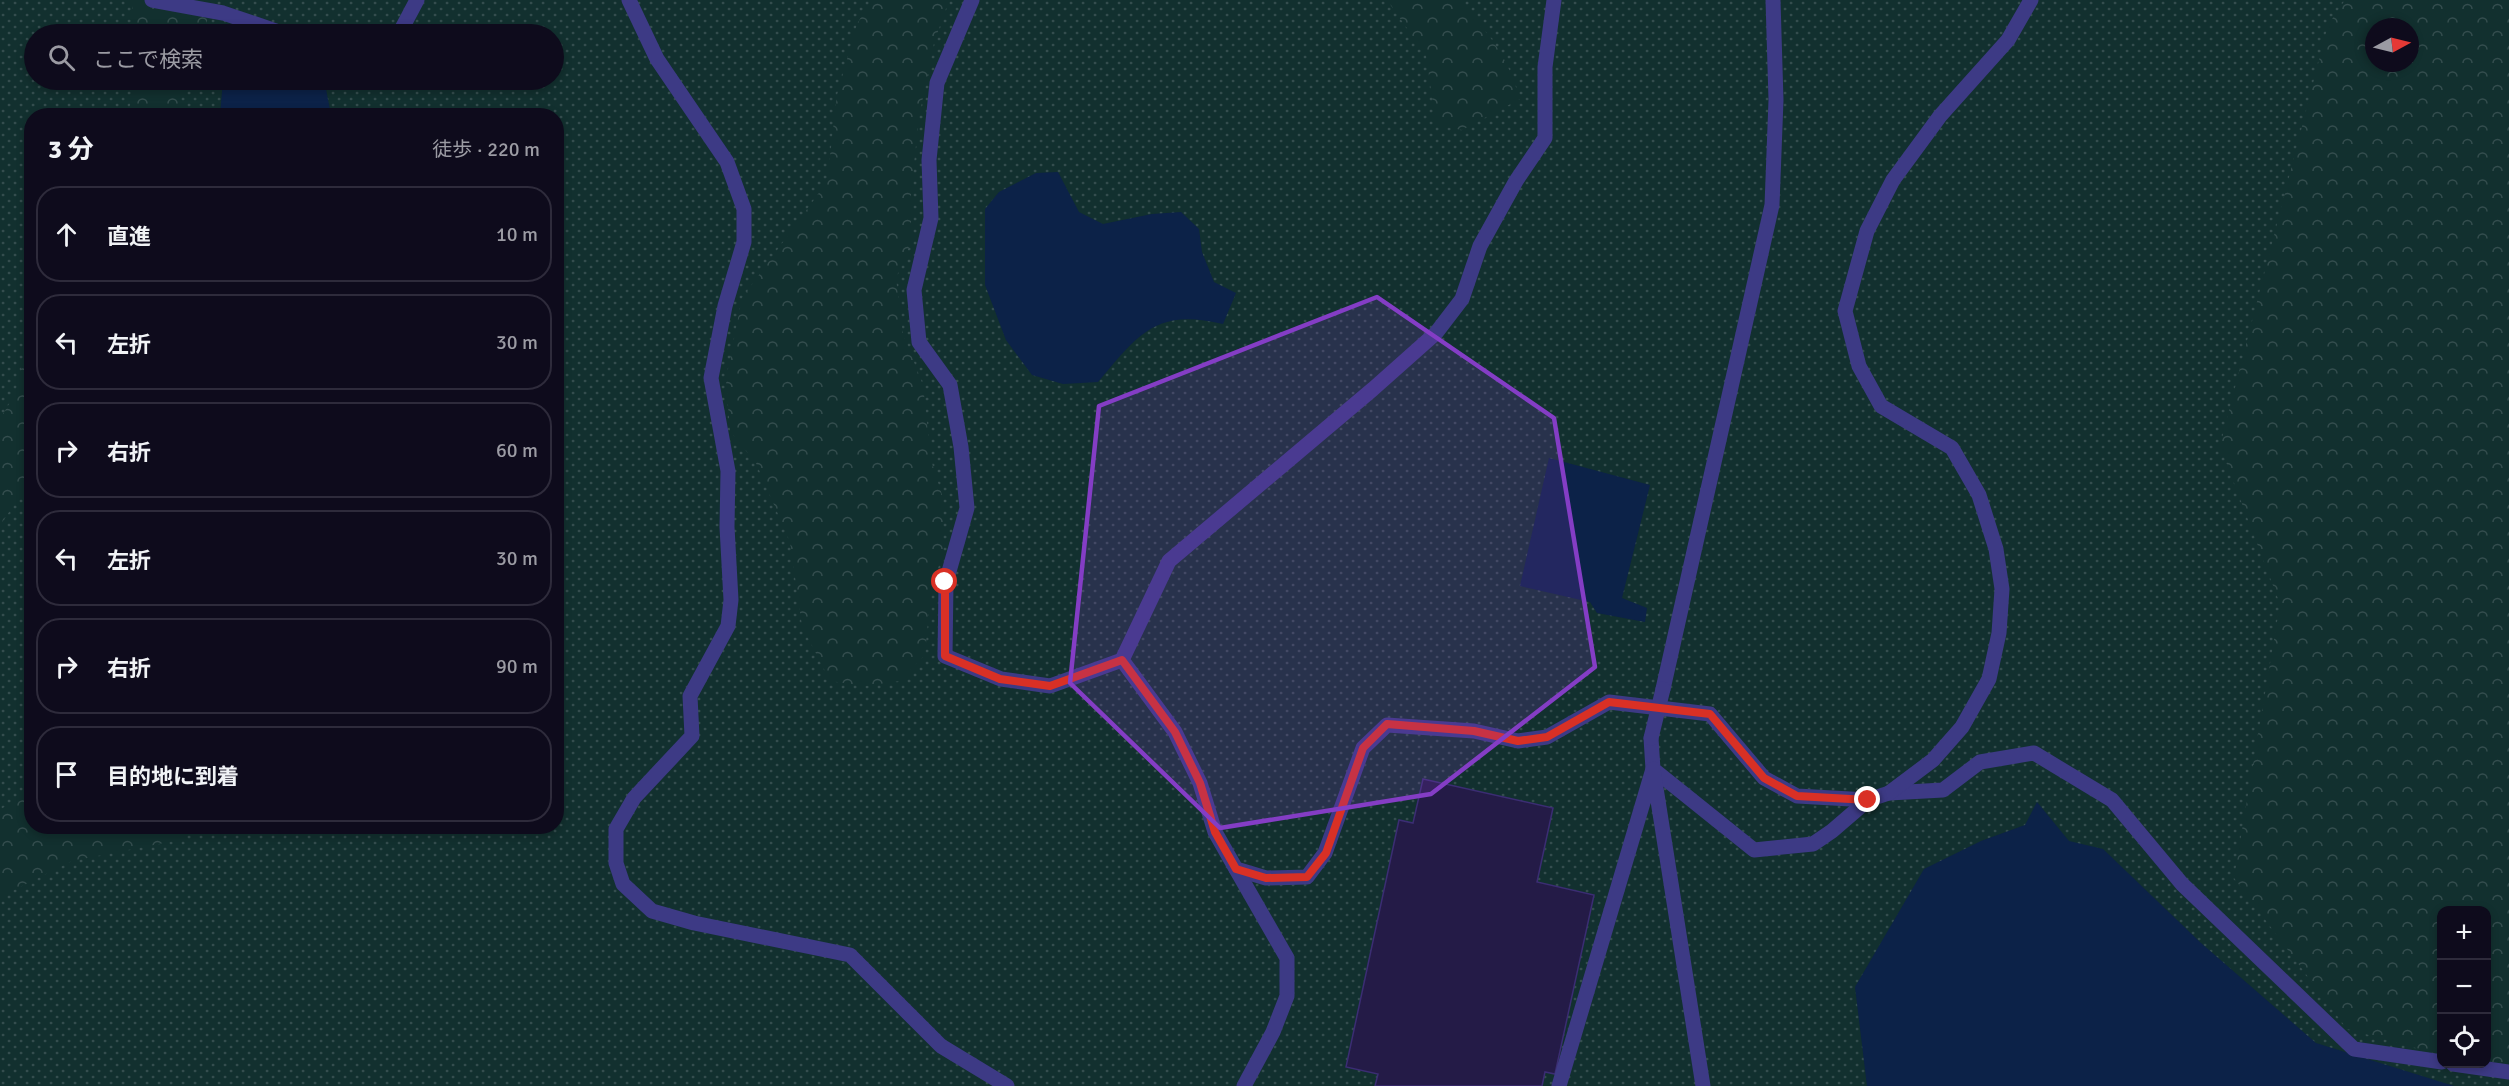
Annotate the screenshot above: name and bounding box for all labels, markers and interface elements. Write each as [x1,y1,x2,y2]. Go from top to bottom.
north arrow [2365,18,2419,72]
search box [24,24,564,90]
icon: search [45,41,78,74]
text: ここで検索 [93,46,203,73]
text: 3 分 [48,134,94,166]
text: 徒歩 · 220 m [432,137,540,162]
icon: ahead [50,218,83,251]
text: 10 m [496,222,538,247]
text: 直進 [107,223,151,250]
icon: left [50,326,83,359]
text: 30 m [496,330,538,355]
text: 左折 [107,331,151,358]
icon: right [50,434,83,467]
text: 60 m [496,438,538,463]
text: 右折 [107,439,151,466]
icon: left [50,542,83,575]
text: 30 m [496,546,538,571]
text: 左折 [107,547,151,574]
route start [931,568,957,594]
icon: right [50,650,83,683]
text: 90 m [496,654,538,679]
text: 右折 [107,655,151,682]
icon: arrive [50,758,83,791]
text: 目的地に到着 [107,763,239,790]
route end [1854,786,1880,812]
map controls [2437,906,2491,1068]
button: + [2437,906,2491,960]
button: − [2437,960,2491,1014]
button: locate [2437,1014,2491,1068]

